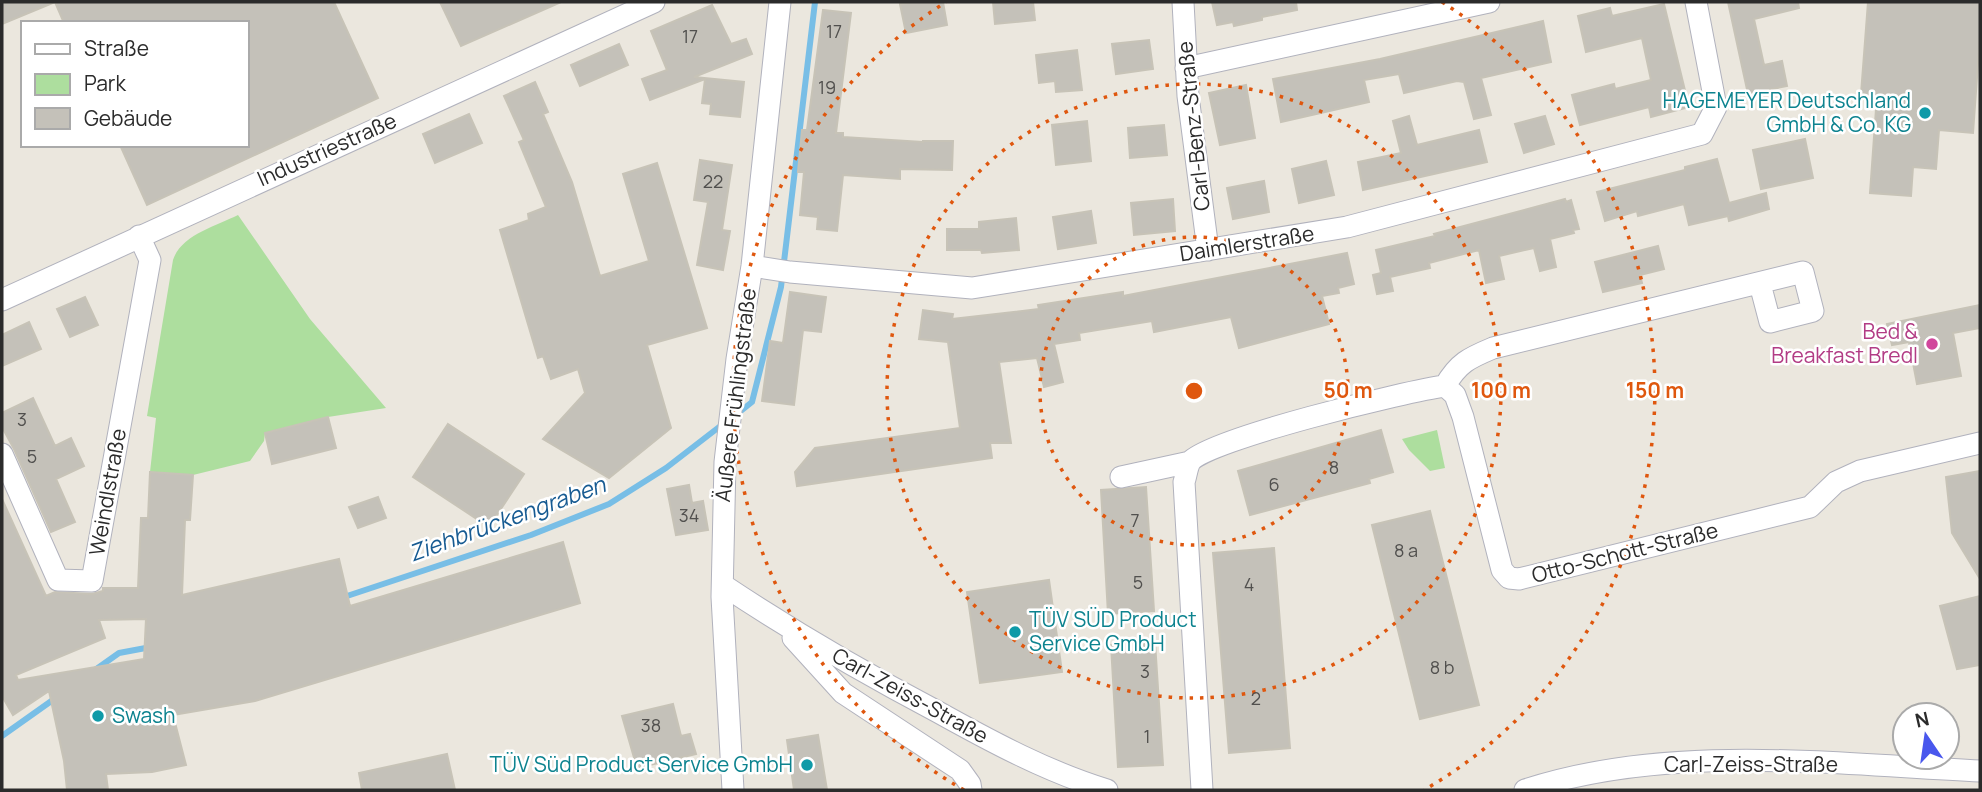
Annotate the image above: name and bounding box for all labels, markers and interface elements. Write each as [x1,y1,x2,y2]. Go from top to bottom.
house number: 17 [826,19,842,43]
legend [21,21,248,147]
house number: 17 [682,24,698,48]
text: Straße [84,34,149,62]
street label: Carl-Benz-Straße [1170,40,1216,212]
text: Park [84,69,126,97]
house number: 19 [818,75,836,99]
place label: HAGEMEYER Deutschland GmbH & Co. KG [1662,86,1911,138]
text: Gebäude [84,104,172,132]
marker: HAGEMEYER Deutschland GmbH & Co. KG [1917,105,1933,121]
street label: Industriestraße [253,106,401,192]
house number: 22 [703,169,723,193]
street label: Daimlerstraße [1178,219,1316,267]
street label: Äußere Frühlingstraße [708,286,762,503]
place label: Bed & Breakfast Bredl [1771,317,1918,369]
marker: Bed & Breakfast Bredl [1924,336,1940,352]
text: 50 m [1323,376,1373,404]
text: 100 m [1471,376,1531,404]
text: 150 m [1626,376,1684,404]
centre of rings [1182,379,1206,403]
house number: 3 [17,407,27,431]
street label: Weindlstraße [82,426,132,557]
house number: 5 [27,444,37,468]
house number: 8 [1329,455,1339,479]
water label: Ziehbrückengraben [404,467,611,569]
house number: 6 [1268,472,1280,496]
house number: 34 [679,503,699,527]
house number: 7 [1130,508,1140,532]
street label: Otto-Schott-Straße [1529,515,1721,589]
house number: 8 a [1394,538,1418,562]
house number: 5 [1133,570,1143,594]
house number: 4 [1244,572,1254,596]
place label: TÜV SÜD Product Service GmbH [1029,605,1197,657]
marker: TÜV SÜD Product Service GmbH [1007,624,1023,640]
street label: Carl-Zeiss-Straße [828,641,993,750]
house number: 8 b [1430,655,1454,679]
house number: 3 [1140,659,1150,683]
house number: 2 [1251,686,1261,710]
place label: Swash [112,701,176,729]
north arrow [1891,701,1961,771]
text: N [1913,705,1932,734]
marker: Swash [90,708,106,724]
house number: 38 [641,713,661,737]
house number: 1 [1143,724,1151,748]
place label: TÜV Süd Product Service GmbH [490,750,793,778]
street label: Carl-Zeiss-Straße [1664,750,1838,778]
marker: TÜV Süd Product Service GmbH [799,757,815,773]

